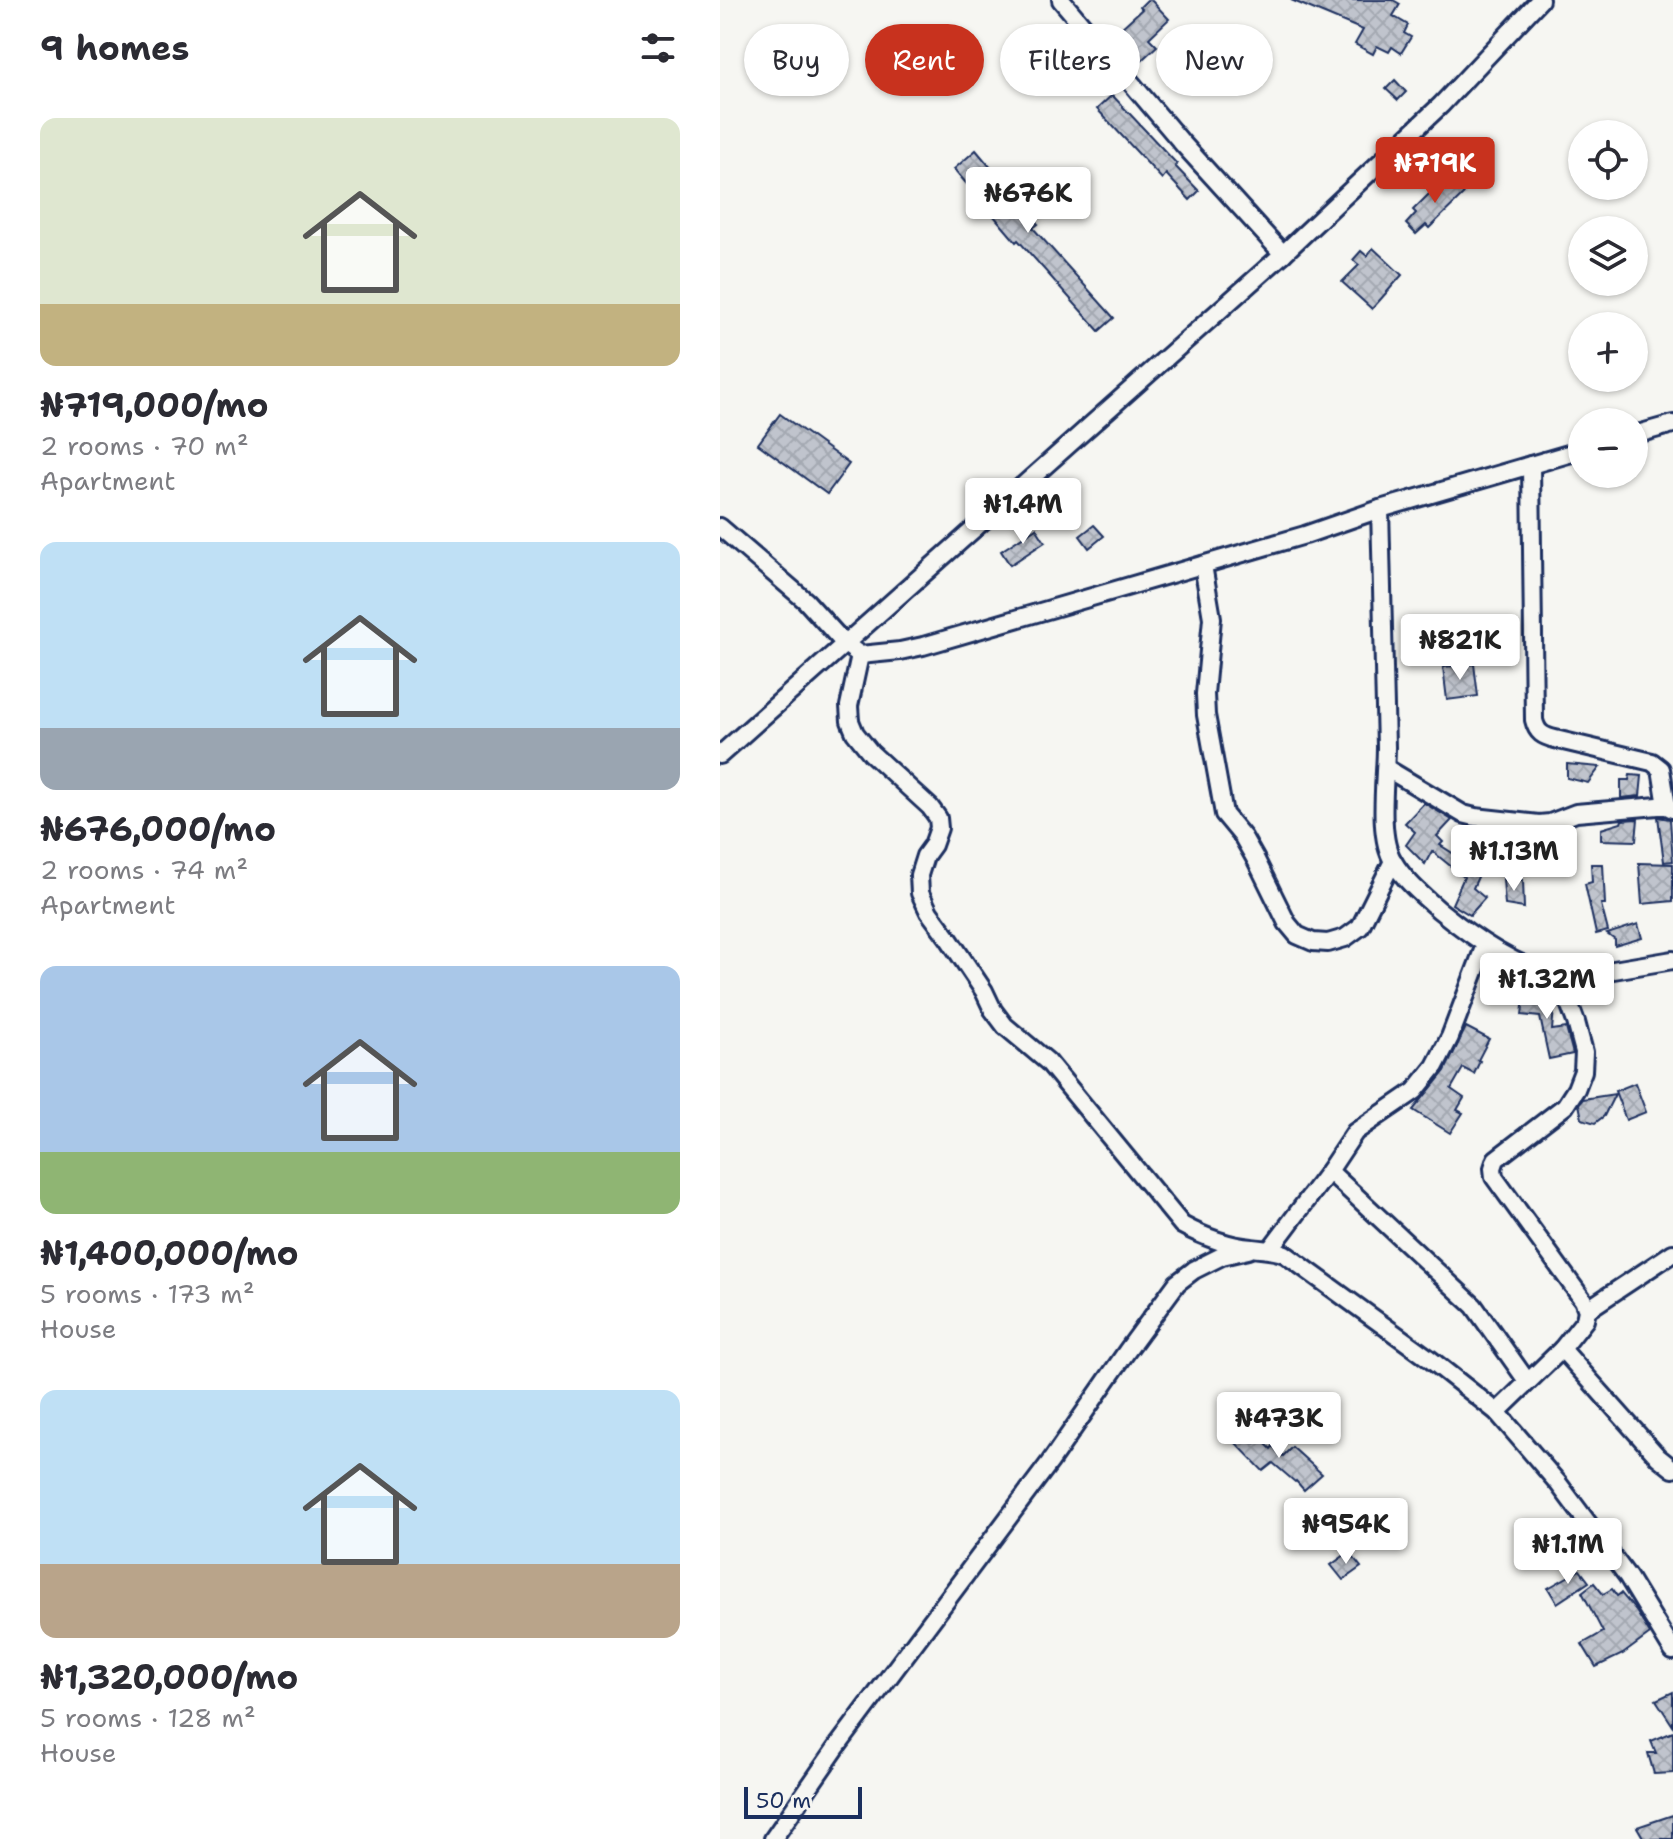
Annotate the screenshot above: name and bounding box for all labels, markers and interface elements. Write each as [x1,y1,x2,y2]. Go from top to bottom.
chip: Buy [744,24,849,96]
chip: Rent [865,24,984,96]
chip: Filters [1000,24,1140,96]
chip: New [1156,24,1273,96]
text: 9 homes [40,25,189,71]
icon: filters [636,26,680,70]
map controls [1568,120,1648,488]
button: locate [1568,120,1648,200]
pin: ₦719K [1379,137,1491,205]
text: ₦719K [1394,145,1476,180]
pin: ₦676K [972,167,1084,235]
icon: home [288,170,432,314]
text: ₦676K [984,175,1072,210]
button: layers [1568,216,1648,296]
button: + [1568,312,1648,392]
text: ₦719,000/mo [40,382,269,428]
button: − [1568,408,1648,488]
text: 2 rooms · 70 m² [40,428,249,463]
text: Apartment [40,463,176,498]
pin: ₦1.4M [967,478,1079,546]
text: ₦1.4M [983,486,1063,521]
icon: home [288,594,432,738]
pin: ₦821K [1404,614,1516,682]
text: ₦821K [1419,622,1501,657]
text: ₦676,000/mo [40,806,276,852]
pin: ₦1.13M [1449,825,1579,893]
text: ₦1.13M [1469,833,1559,868]
text: 2 rooms · 74 m² [40,852,248,887]
text: Apartment [40,887,176,922]
pin: ₦1.32M [1482,953,1612,1021]
text: ₦1.32M [1498,961,1596,996]
icon: home [288,1018,432,1162]
text: ₦1,400,000/mo [40,1230,299,1276]
text: 5 rooms · 173 m² [40,1276,255,1311]
text: House [40,1311,116,1346]
pin: ₦473K [1223,1392,1335,1460]
text: ₦473K [1235,1400,1323,1435]
icon: home [288,1442,432,1586]
pin: ₦954K [1290,1498,1402,1566]
text: ₦954K [1302,1506,1390,1541]
pin: ₦1.1M [1512,1518,1624,1586]
text: ₦1.1M [1532,1526,1604,1561]
text: ₦1,320,000/mo [40,1654,298,1700]
text: 5 rooms · 128 m² [40,1700,256,1735]
text: House [40,1735,116,1770]
scale bar [744,1783,862,1819]
text: 50 m [756,1786,811,1815]

